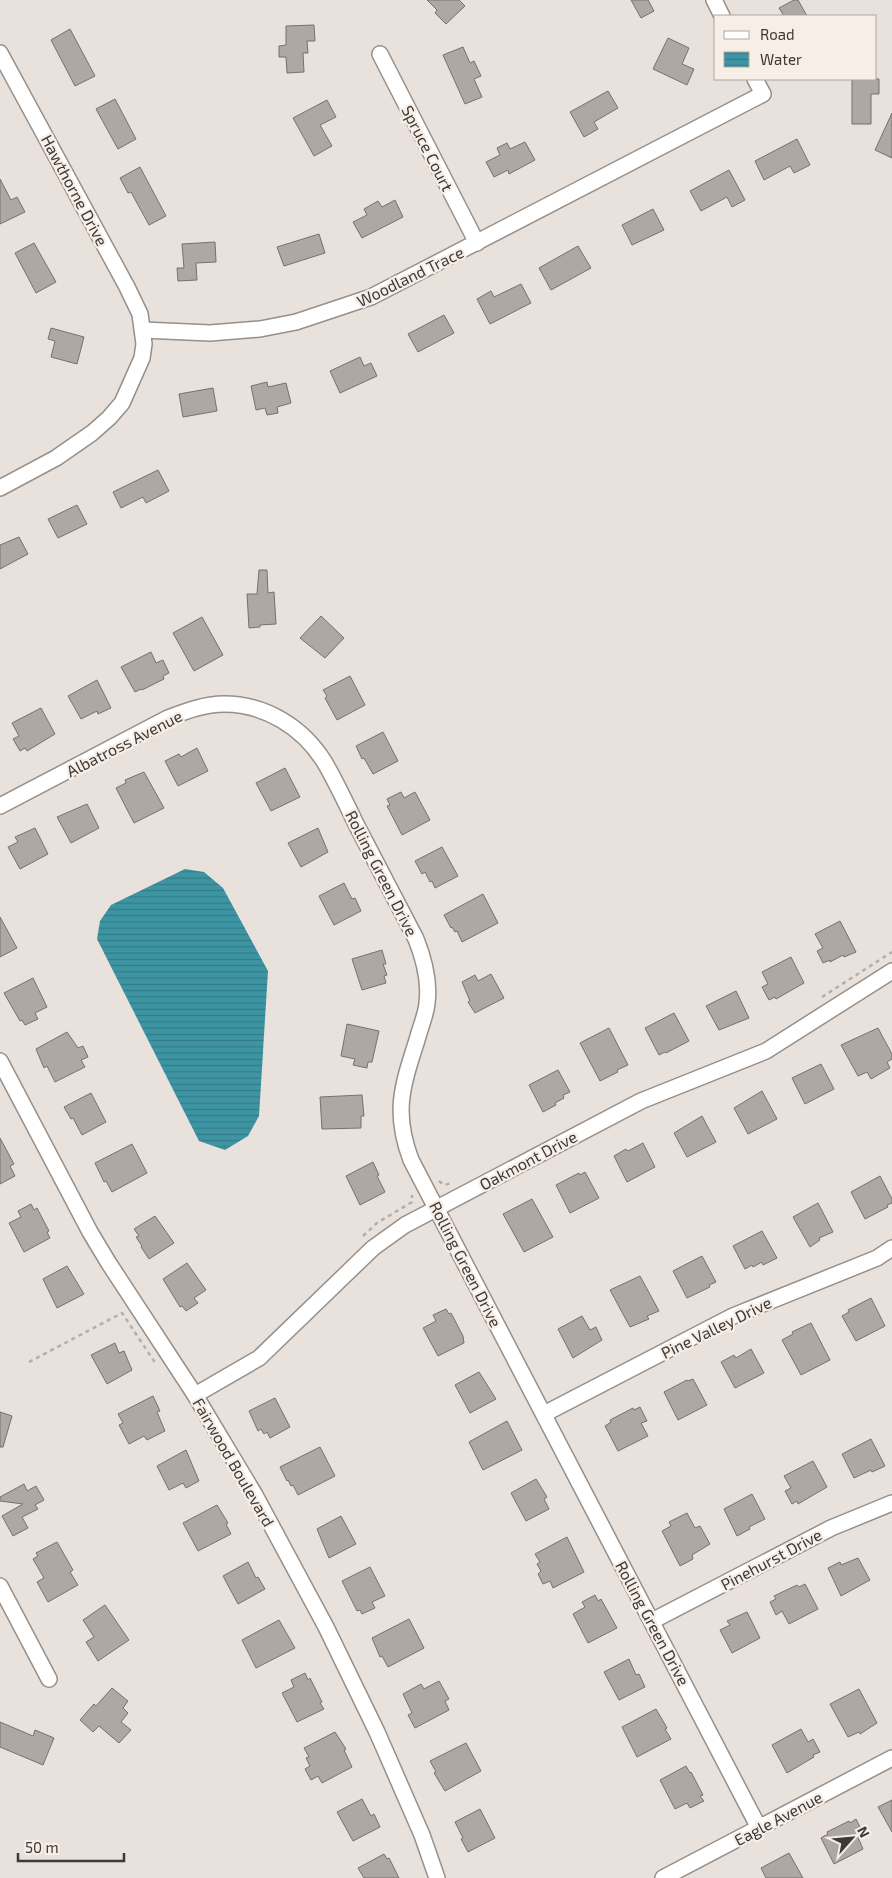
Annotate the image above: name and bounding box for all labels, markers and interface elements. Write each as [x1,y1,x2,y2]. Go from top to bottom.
legend [714,15,877,80]
text: Road [760,25,795,43]
text: Water [760,50,802,68]
street label: Spruce Court [398,102,458,194]
street label: Hawthorne Drive [38,131,112,249]
street label: Woodland Trace [353,242,467,310]
street label: Albatross Avenue [63,706,185,780]
street label: Rolling Green Drive [342,807,422,939]
street label: Oakmont Drive [476,1126,580,1194]
street label: Rolling Green Drive [426,1198,506,1330]
street label: Pine Valley Drive [658,1292,774,1362]
street label: Fairwood Boulevard [189,1394,279,1530]
street label: Pinehurst Drive [717,1524,825,1594]
street label: Rolling Green Drive [612,1557,694,1689]
street label: Eagle Avenue [731,1787,825,1849]
north arrow [827,1813,877,1863]
text: N [854,1824,874,1840]
scale bar [18,1830,124,1862]
text: 50 m [25,1838,59,1856]

